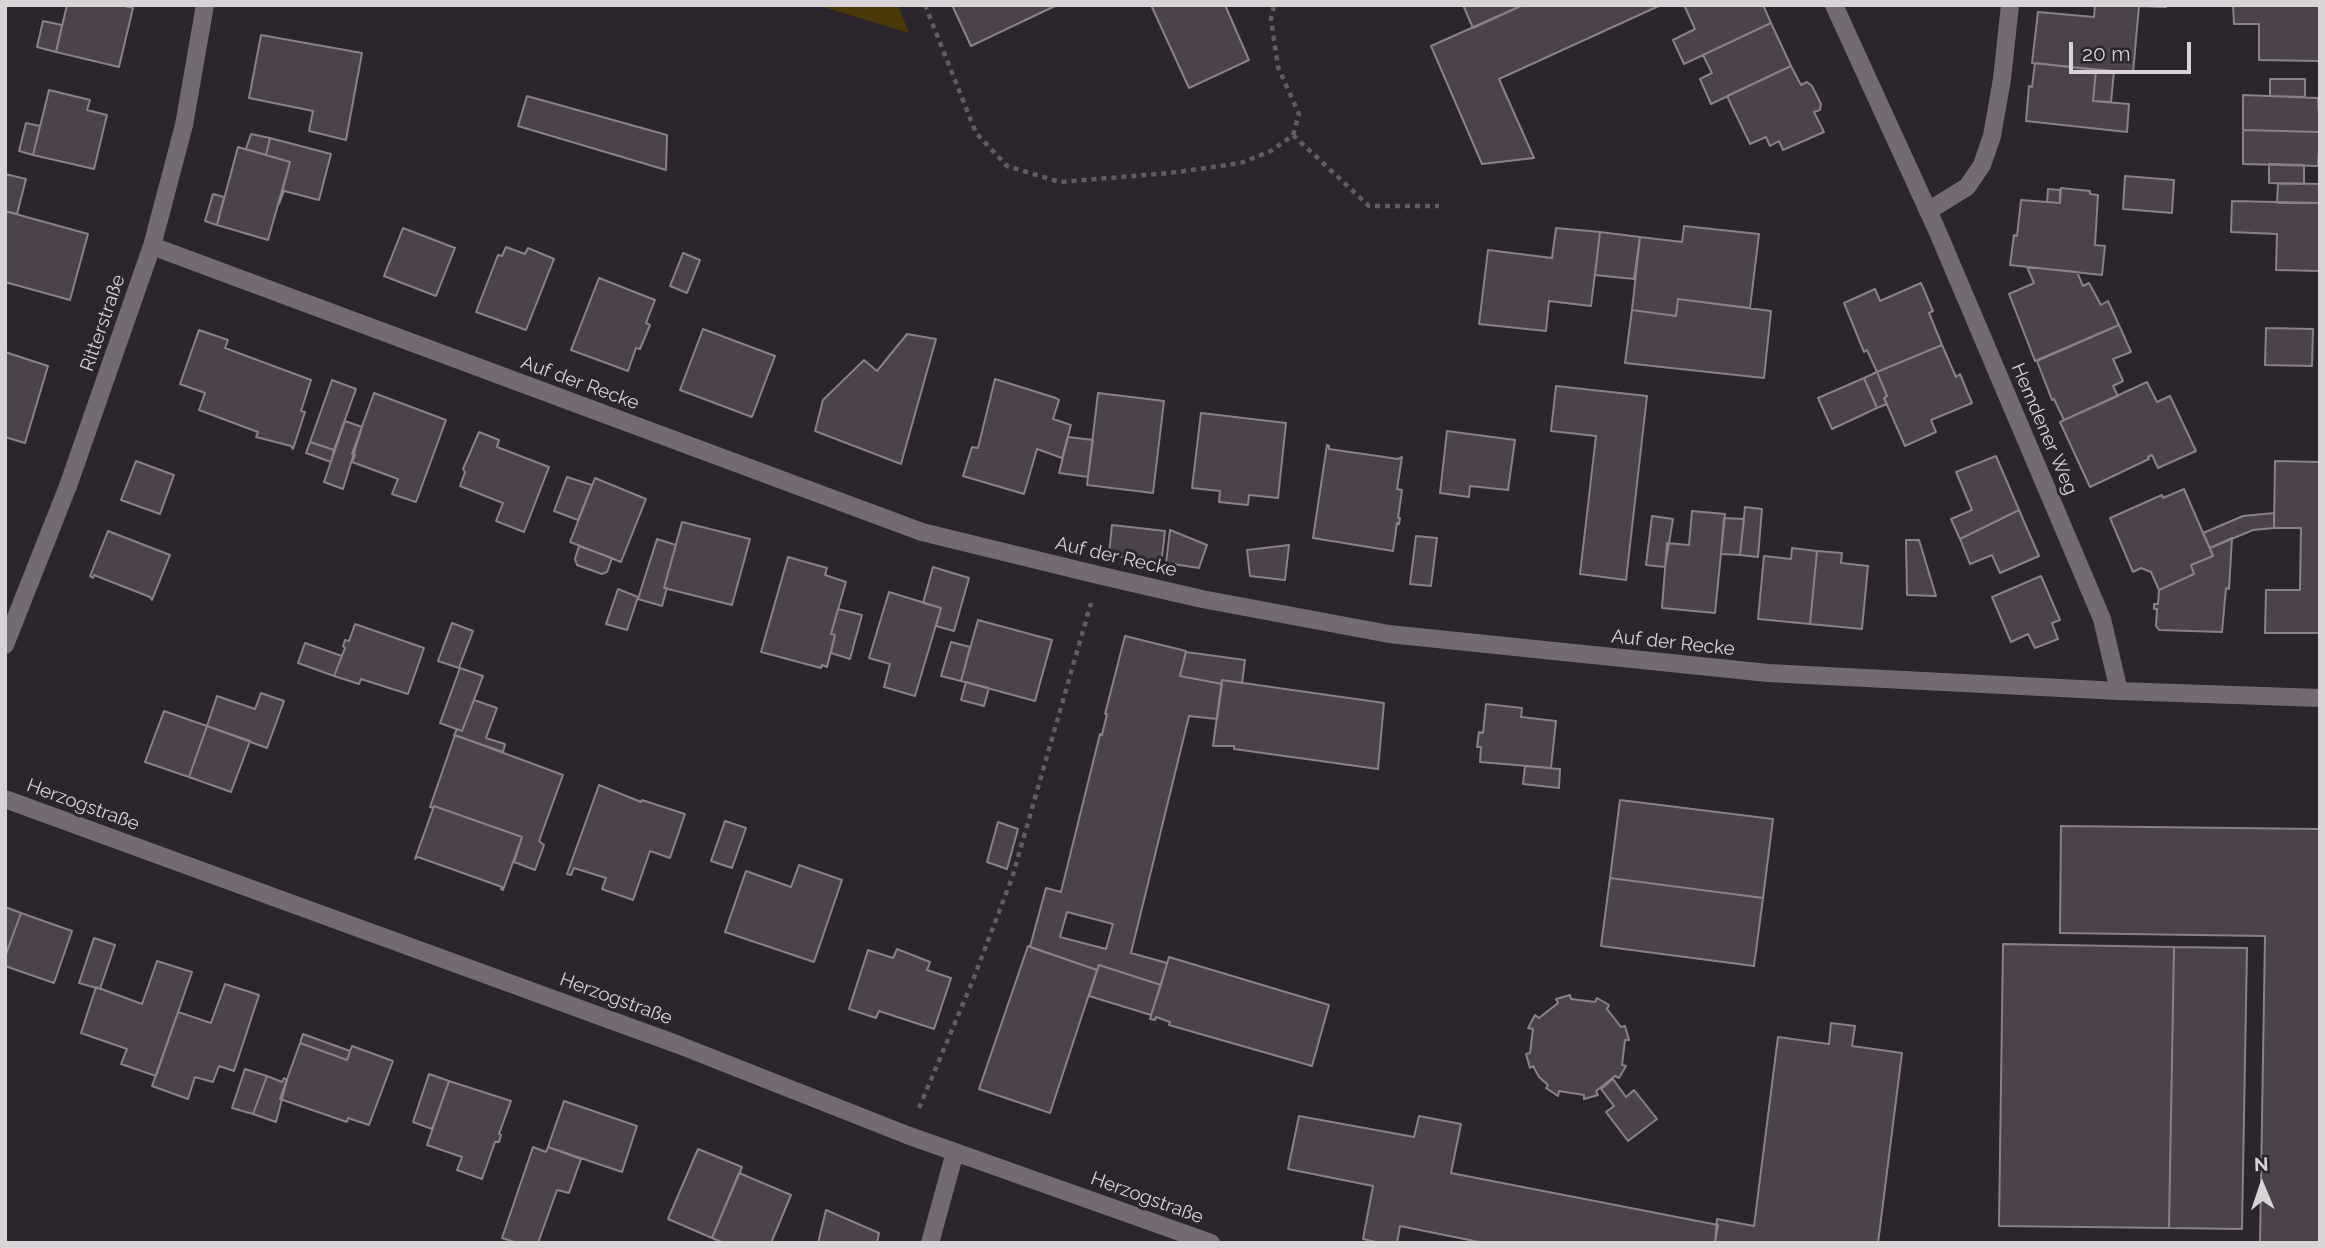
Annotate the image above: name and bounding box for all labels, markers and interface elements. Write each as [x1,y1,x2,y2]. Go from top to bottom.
scale bar [2073,28,2196,72]
text: 20 m [2082,41,2130,66]
street label: Ritterstraße [76,272,130,374]
street label: Auf der Recke [518,351,642,415]
street label: Hemdener Weg [2006,360,2082,498]
street label: Auf der Recke [1053,532,1179,582]
street label: Auf der Recke [1610,625,1736,661]
street label: Herzogstraße [24,774,142,836]
street label: Herzogstraße [557,968,675,1030]
north arrow [2227,1150,2297,1220]
text: N [2254,1153,2269,1175]
street label: Herzogstraße [1088,1167,1206,1229]

